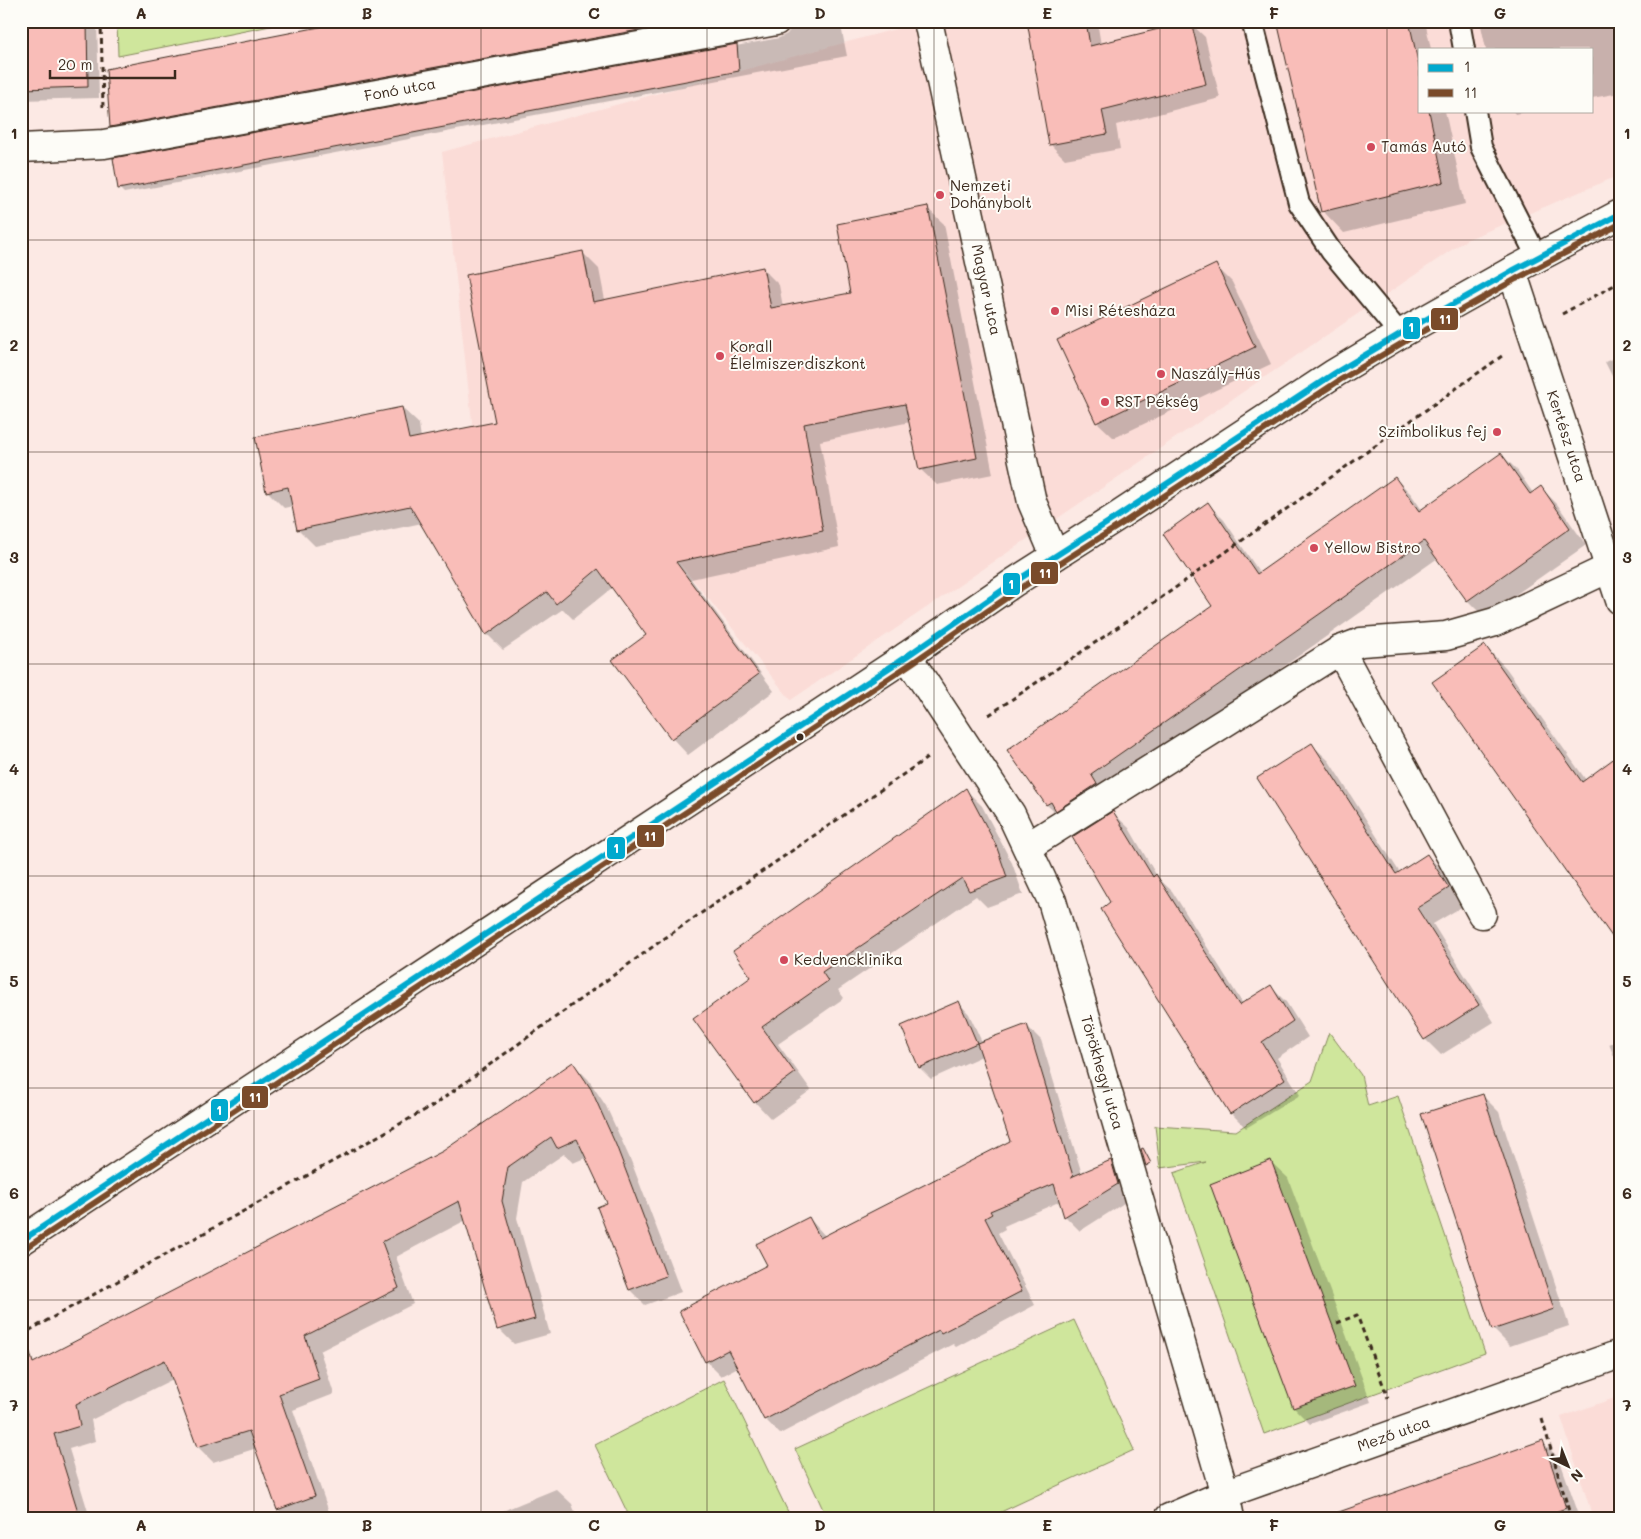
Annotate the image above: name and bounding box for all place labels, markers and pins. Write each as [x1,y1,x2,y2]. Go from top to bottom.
place label: Tamás Autó [1381,136,1466,156]
marker: Tamás Autó [1365,141,1377,153]
place label: Nemzeti Dohánybolt [950,175,1032,212]
marker: Nemzeti Dohánybolt [934,189,946,201]
place label: Misi Rétesháza [1065,300,1176,320]
marker: Misi Rétesháza [1049,305,1061,317]
place label: Korall Élelmiszerdiszkont [730,336,866,373]
marker: Korall Élelmiszerdiszkont [714,350,726,362]
place label: Naszály-Hús [1171,363,1261,383]
marker: Naszály-Hús [1155,368,1167,380]
place label: RST Pékség [1115,391,1199,411]
marker: RST Pékség [1099,396,1111,408]
place label: Szimbolikus fej [1378,421,1487,441]
marker: Szimbolikus fej [1491,426,1503,438]
place label: Yellow Bistro [1324,537,1420,557]
marker: Yellow Bistro [1308,542,1320,554]
unlabelled marker [795,732,805,742]
place label: Kedvencklinika [794,949,903,969]
marker: Kedvencklinika [778,954,790,966]

